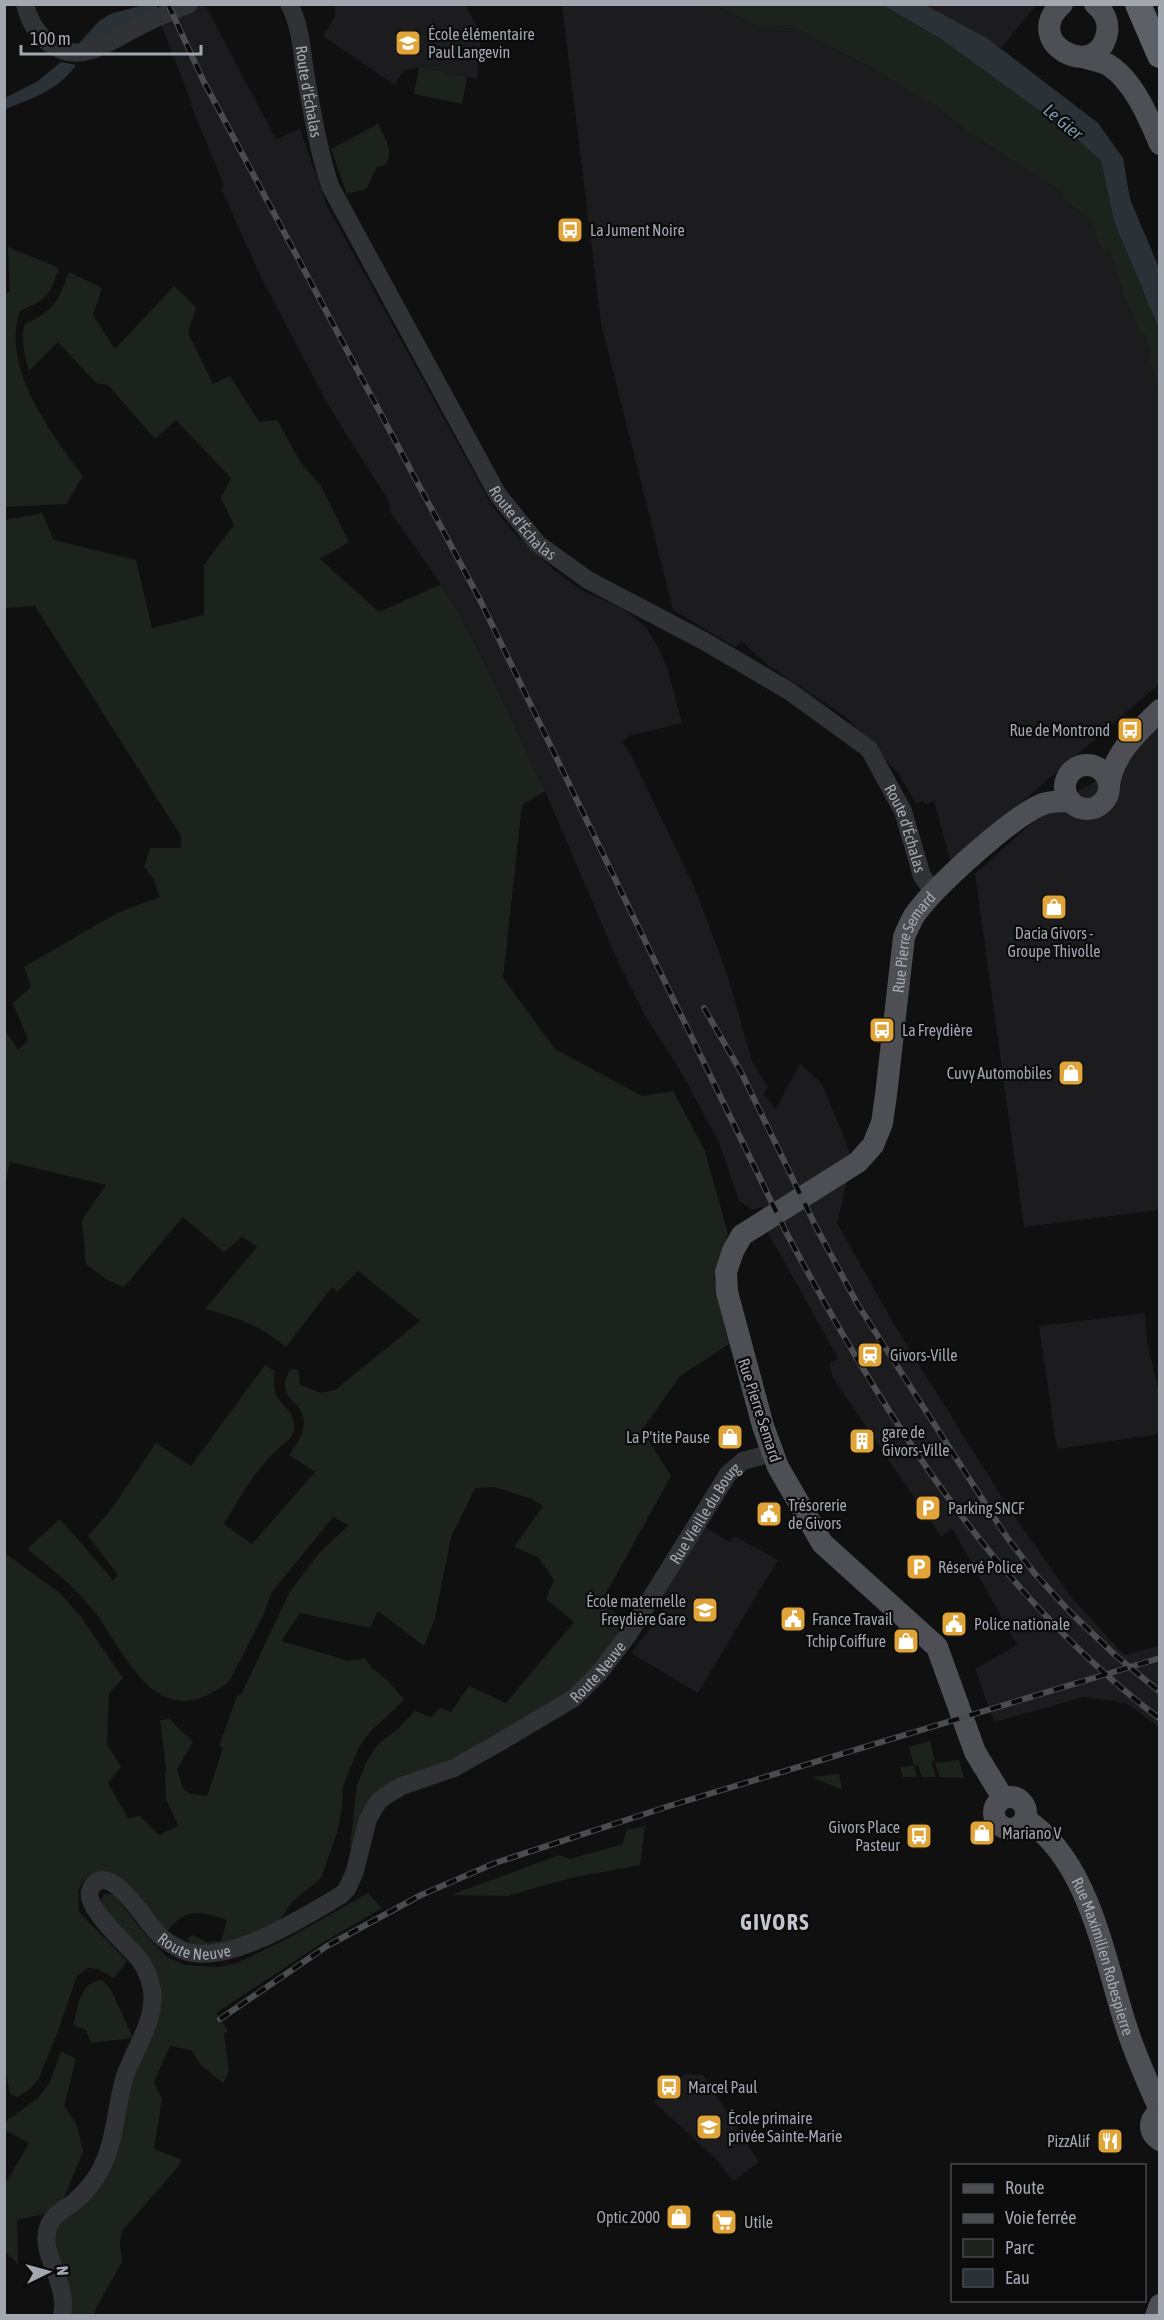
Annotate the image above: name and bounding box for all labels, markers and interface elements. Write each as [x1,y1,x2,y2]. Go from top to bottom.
scale bar [21,18,201,56]
place label: École élémentaire Paul Langevin [428,25,535,62]
text: 100 m [30,28,71,49]
school or university icon: École élémentaire Paul Langevin [393,28,423,58]
street label: Route d'Échalas [293,44,326,139]
water label: Le Gier [1039,99,1088,144]
bus stop icon: La Jument Noire [555,215,585,245]
place label: La Jument Noire [590,221,685,239]
street label: Route d'Échalas [486,483,560,563]
bus stop icon: Rue de Montrond [1115,715,1145,745]
place label: Rue de Montrond [1010,721,1110,739]
street label: Route d'Échalas [881,781,930,875]
street label: Rue Pierre Semard [889,888,939,994]
shop icon: Dacia Givors - Groupe Thivolle [1039,892,1069,922]
place label: Dacia Givors - Groupe Thivolle [1007,924,1101,961]
bus stop icon: La Freydière [867,1015,897,1045]
place label: La Freydière [902,1021,973,1040]
shop icon: Cuvy Automobiles [1056,1058,1086,1088]
place label: Cuvy Automobiles [947,1064,1052,1083]
station icon: Givors-Ville [855,1340,885,1370]
place label: Givors-Ville [890,1346,958,1364]
street label: Rue Pierre Semard [735,1356,785,1464]
shop icon: La P'tite Pause [715,1422,745,1452]
place label: gare de Givors-Ville [882,1423,950,1459]
building icon: gare de Givors-Ville [847,1426,877,1456]
place label: La P'tite Pause [626,1428,710,1446]
street label: Rue Vieille du Bourg [666,1459,745,1567]
parking icon: Parking SNCF [913,1493,943,1523]
place label: Trésorerie de Givors [788,1496,847,1532]
public building icon: Trésorerie de Givors [754,1499,784,1529]
place label: Parking SNCF [948,1499,1025,1518]
parking icon: Réservé Police [904,1552,934,1582]
place label: Réservé Police [938,1558,1023,1576]
place label: École maternelle Freydière Gare [586,1592,686,1629]
school or university icon: École maternelle Freydière Gare [690,1595,720,1625]
public building icon: France Travail [778,1604,808,1634]
public building icon: Police nationale [939,1609,969,1639]
place label: France Travail [812,1610,894,1628]
place label: Police nationale [974,1615,1070,1633]
shop icon: Tchip Coiffure [891,1626,921,1656]
place label: Tchip Coiffure [806,1632,886,1651]
street label: Route Neuve [566,1638,629,1706]
place label: Givors Place Pasteur [829,1818,900,1854]
shop icon: Mariano V [967,1818,997,1848]
bus stop icon: Givors Place Pasteur [904,1821,934,1851]
place label: Mariano V [1002,1824,1061,1842]
street label: Rue Maximilien Robespierre [1068,1874,1137,2038]
district label: GIVORS [740,1909,810,1935]
street label: Route Neuve [154,1929,233,1963]
bus stop icon: Marcel Paul [654,2072,684,2102]
place label: Marcel Paul [688,2078,758,2096]
place label: École primaire privée Sainte-Marie [728,2109,842,2146]
school or university icon: École primaire privée Sainte-Marie [694,2112,724,2142]
restaurant icon: PizzAlif [1095,2126,1125,2156]
place label: PizzAlif [1047,2132,1091,2150]
legend [951,2164,1146,2302]
text: Route [1005,2177,1044,2198]
shop icon: Optic 2000 [664,2202,694,2232]
supermarket icon: Utile [709,2207,739,2237]
text: Voie ferrée [1005,2207,1077,2228]
place label: Optic 2000 [597,2208,660,2227]
place label: Utile [744,2213,773,2231]
text: Parc [1005,2237,1034,2258]
north arrow [18,2242,78,2302]
text: N [54,2265,72,2276]
text: Eau [1005,2267,1030,2288]

